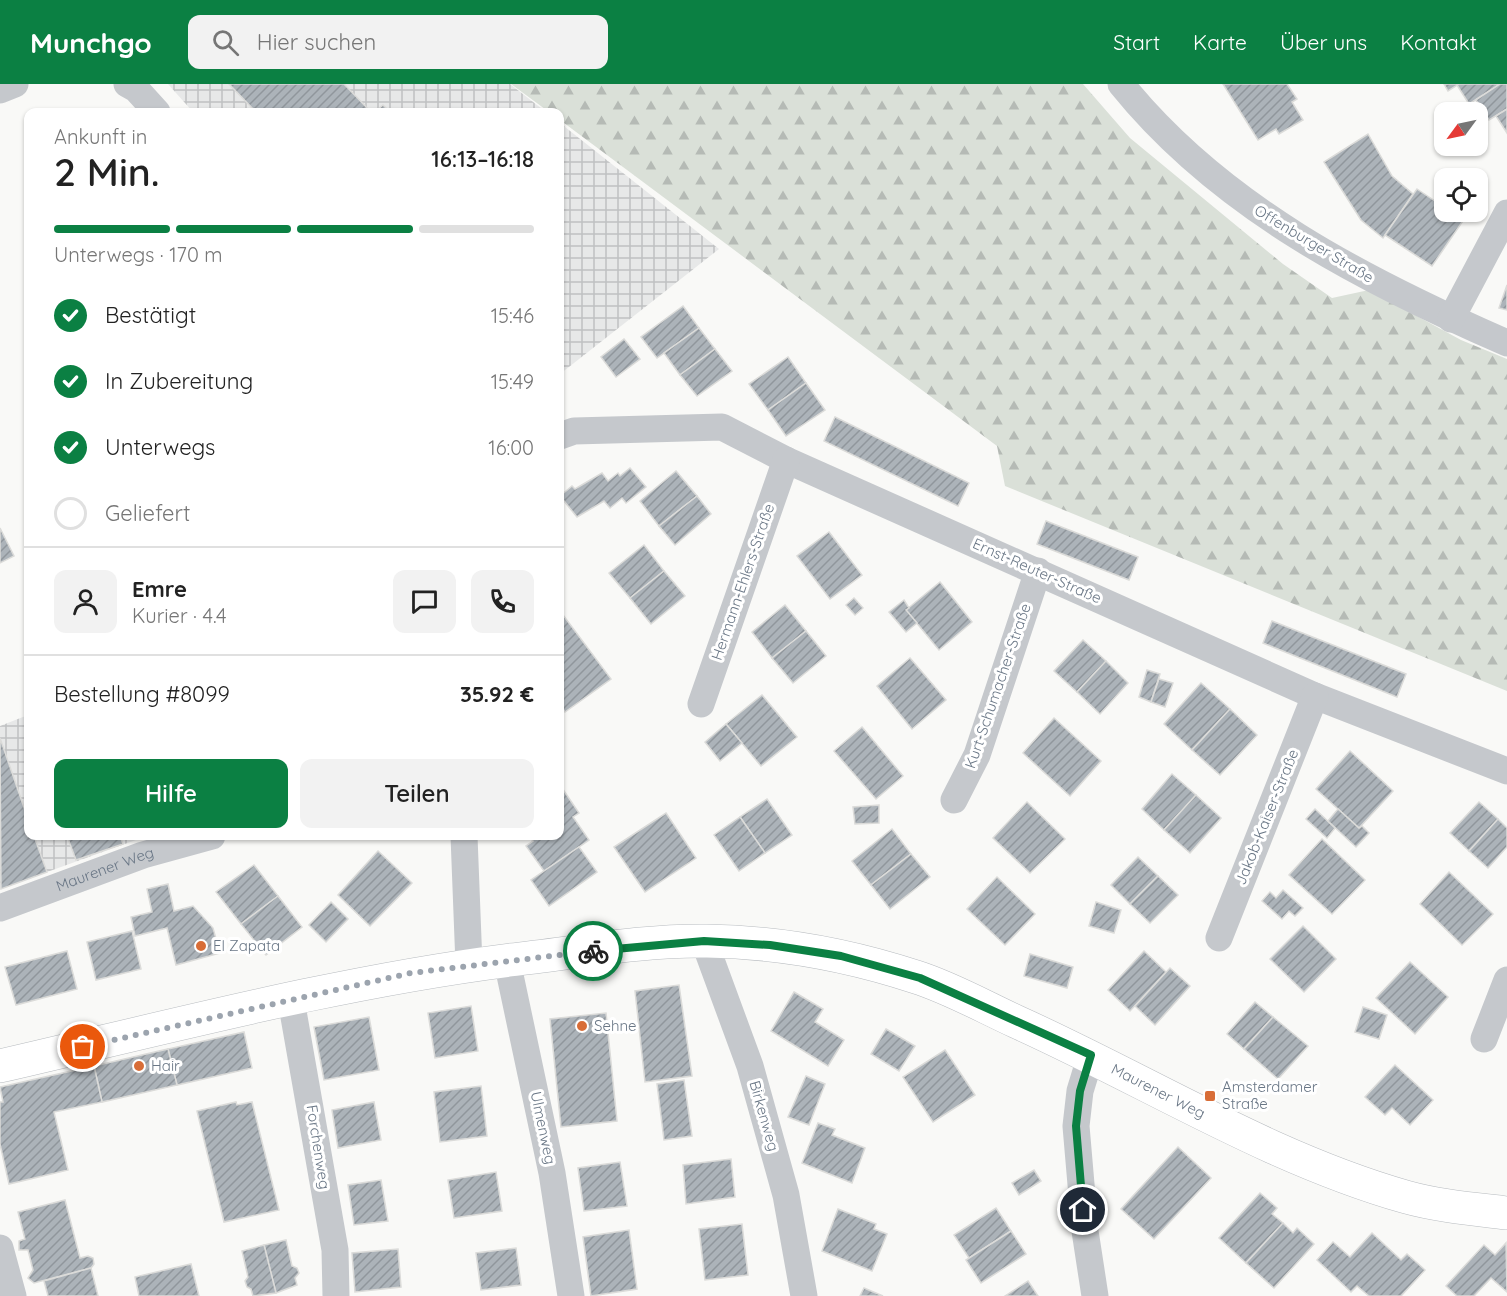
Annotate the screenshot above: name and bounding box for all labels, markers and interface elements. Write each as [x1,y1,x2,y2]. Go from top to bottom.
search box [188,15,608,69]
text: Munchgo [30,25,152,60]
icon: search [209,26,242,59]
text: Hier suchen [257,28,376,56]
text: Start [1113,29,1160,55]
text: Karte [1193,29,1247,55]
text: Über uns [1280,29,1367,55]
text: Kontakt [1400,29,1477,55]
north arrow [1434,102,1488,156]
map controls [1434,102,1488,222]
text: Ankunft in [54,124,147,149]
text: 16:13–16:18 [431,145,534,173]
text: 2 Min. [54,147,160,196]
button: locate [1434,168,1488,222]
street label: Offenburger Straße [1251,200,1377,287]
text: Unterwegs · 170 m [54,242,222,267]
icon: check [54,299,87,332]
text: Bestätigt [105,301,196,329]
text: 15:46 [491,303,534,328]
icon: check [54,365,87,398]
text: In Zubereitung [105,367,253,395]
text: 15:49 [491,369,534,394]
icon: check [54,431,87,464]
text: Unterwegs [105,433,215,461]
text: 16:00 [488,435,534,460]
text: Geliefert [105,499,190,527]
street label: Hermann-Ehlers-Straße [707,501,778,663]
street label: Ernst-Reuter-Straße [970,534,1104,607]
button: person [54,570,117,633]
button: chat [393,570,456,633]
button: phone [471,570,534,633]
text: Emre [132,575,187,603]
street label: Kurt-Schumacher-Straße [960,601,1035,771]
text: Kurier · 4.4 [132,603,227,628]
text: Bestellung #8099 [54,680,230,708]
text: 35.92 € [460,680,534,708]
street label: Jakob-Kaiser-Straße [1231,746,1302,887]
button: Hilfe [54,759,288,828]
button: Teilen [300,759,534,828]
street label: Maurener Weg [53,842,156,895]
courier [563,921,623,981]
icon: bike [577,935,610,968]
place label: El Zapata [213,936,280,955]
marker: El Zapata [194,939,208,953]
place label: Sehne [594,1016,637,1035]
marker: Sehne [575,1019,589,1033]
pin [57,1021,108,1072]
icon: bag [66,1030,99,1063]
place label: Hair [151,1056,180,1075]
marker: Hair [132,1059,146,1073]
street label: Maurener Weg [1108,1059,1209,1123]
place label: Amsterdamer Straße [1222,1077,1318,1113]
street label: Birkenweg [745,1078,784,1153]
marker: Amsterdamer Straße [1203,1089,1217,1103]
street label: Ulmenweg [527,1090,560,1166]
street label: Forchenweg [302,1103,335,1191]
pin [1057,1184,1108,1235]
icon: home [1066,1193,1099,1226]

